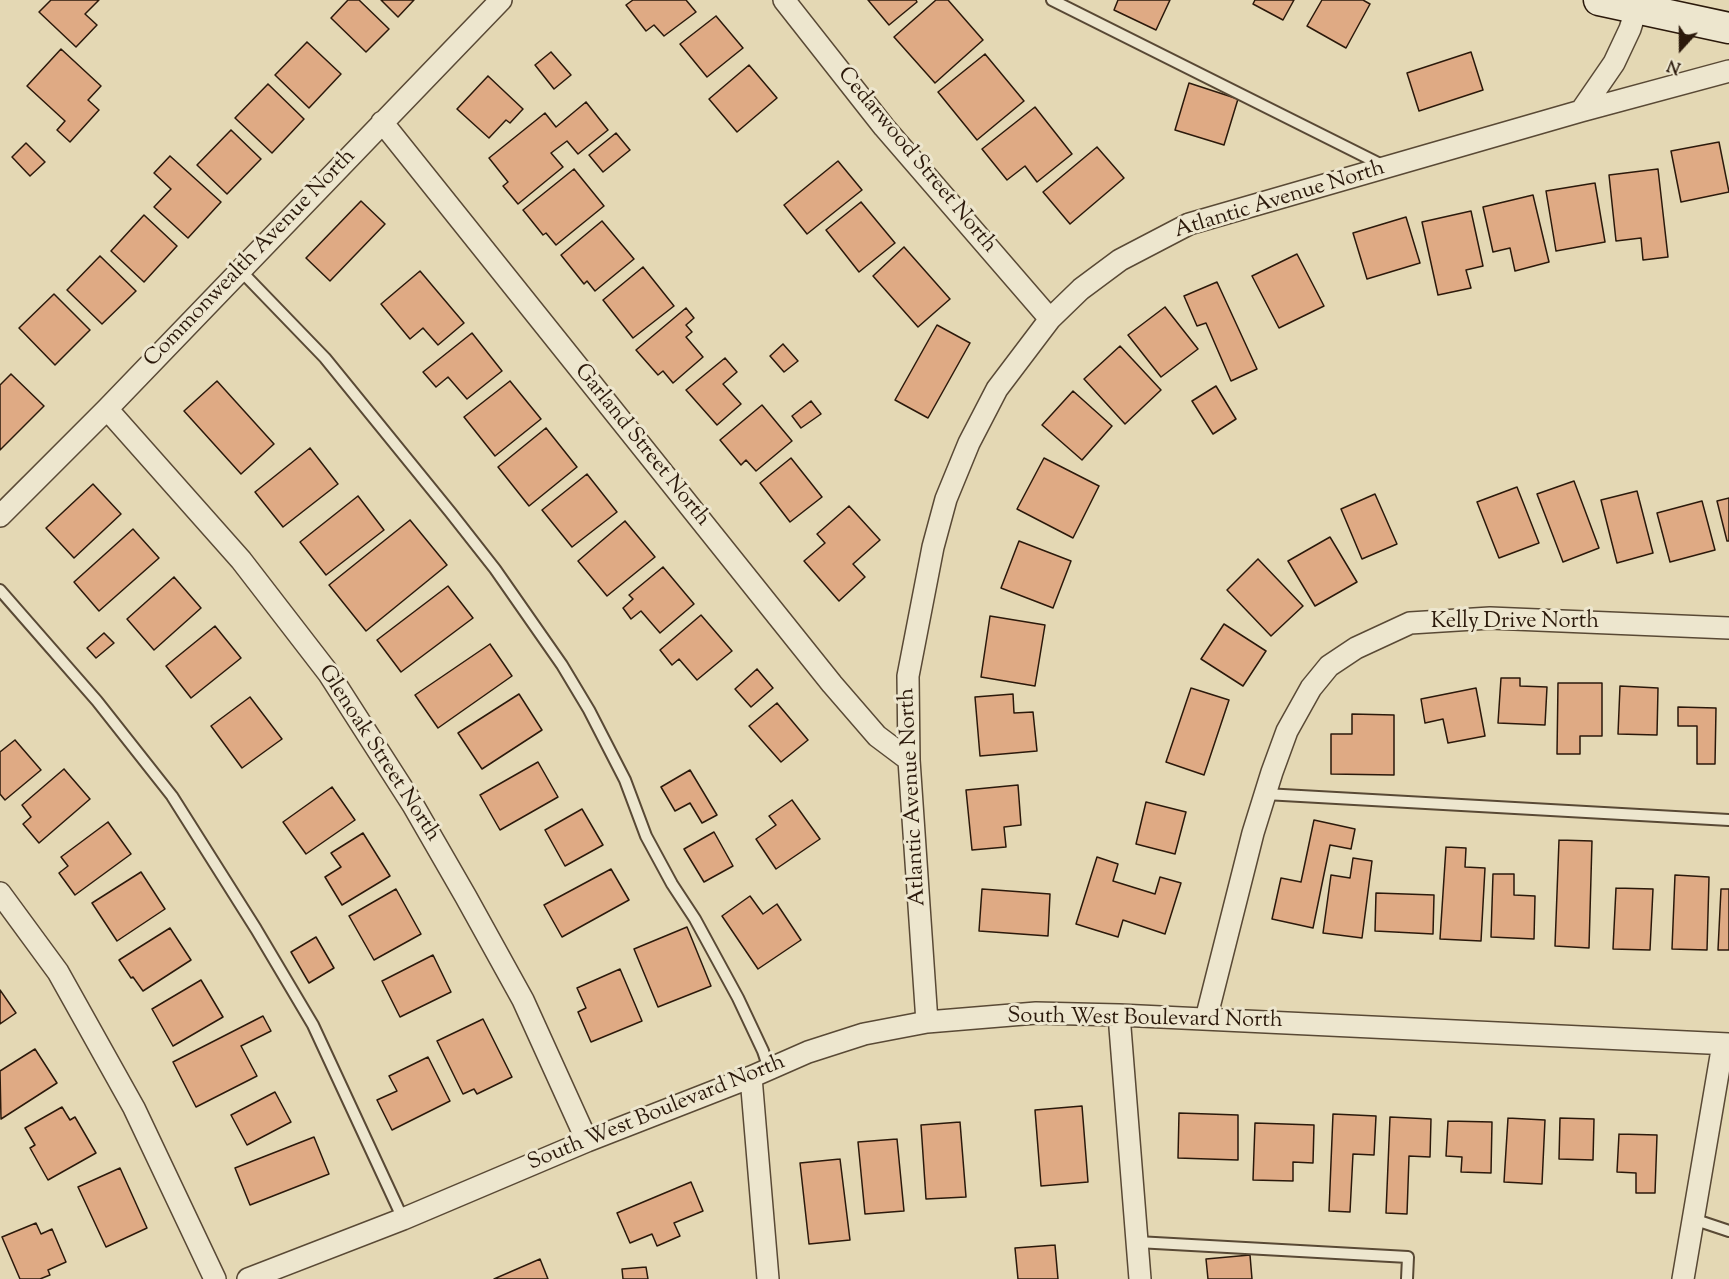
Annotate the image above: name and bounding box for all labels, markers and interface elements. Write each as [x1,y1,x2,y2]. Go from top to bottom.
north arrow [1651,18,1711,78]
text: N [1664,52,1684,78]
street label: Cedarwood Street North [831,63,1001,259]
street label: Commonwealth Avenue North [140,144,362,374]
street label: Atlantic Avenue North [1172,156,1388,246]
street label: Garland Street North [567,359,715,533]
street label: Kelly Drive North [1431,610,1599,636]
street label: Glenoak Street North [311,661,445,847]
street label: Atlantic Avenue North [895,687,933,907]
street label: South West Boulevard North [1007,1004,1283,1036]
street label: South West Boulevard North [524,1050,790,1178]

